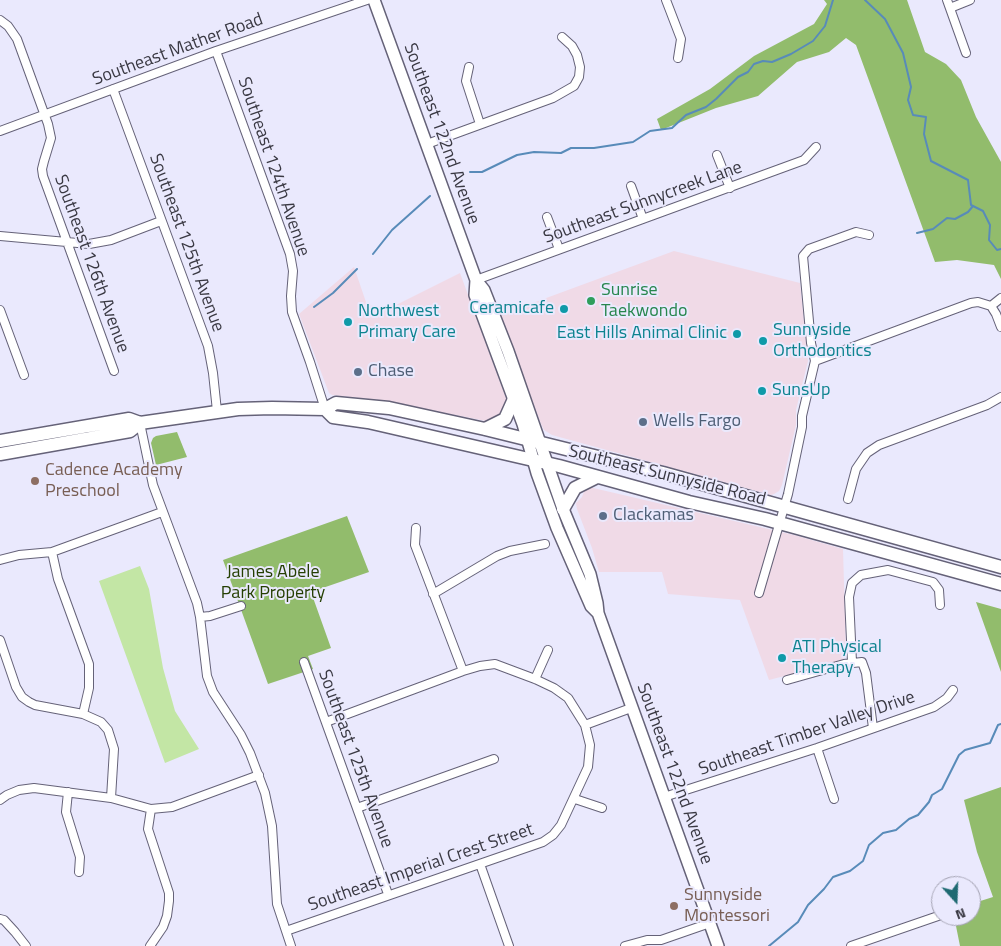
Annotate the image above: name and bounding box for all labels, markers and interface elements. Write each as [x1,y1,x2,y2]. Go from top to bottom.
street label: Southeast Mather Road [90,9,266,91]
street label: Southeast 122nd Avenue [398,40,484,228]
street label: Southeast 124th Avenue [232,75,314,259]
street label: Southeast 125th Avenue [144,151,228,335]
street label: Southeast Sunnycreek Lane [541,157,745,249]
street label: Southeast 126th Avenue [49,172,133,356]
place label: Sunrise Taekwondo [601,280,687,322]
marker: Sunrise Taekwondo [585,295,597,307]
place label: Ceramicafe [469,298,554,320]
place label: Northwest Primary Care [358,301,456,344]
marker: Ceramicafe [558,303,570,315]
marker: Northwest Primary Care [342,316,354,328]
place label: Sunnyside Orthodontics [773,320,872,362]
place label: East Hills Animal Clinic [557,323,727,345]
marker: East Hills Animal Clinic [731,328,743,340]
marker: Sunnyside Orthodontics [757,335,769,347]
place label: Chase [368,361,414,383]
marker: Chase [352,366,364,378]
place label: SunsUp [772,380,830,402]
marker: SunsUp [756,385,768,397]
place label: Wells Fargo [653,411,741,433]
marker: Wells Fargo [637,416,649,428]
street label: Southeast Sunnyside Road [566,441,768,511]
place label: Cadence Academy Preschool [45,460,183,502]
marker: Cadence Academy Preschool [29,475,41,487]
place label: Clackamas [613,505,694,527]
marker: Clackamas [597,510,609,522]
park label: James Abele Park Property [221,562,325,604]
place label: ATI Physical Therapy [792,637,882,680]
marker: ATI Physical Therapy [776,652,788,664]
street label: Southeast 125th Avenue [313,667,397,851]
street label: Southeast 122nd Avenue [631,680,717,868]
street label: Southeast Timber Valley Drive [696,687,918,781]
street label: Southeast Imperial Crest Street [306,819,536,917]
north arrow [931,876,981,926]
place label: Sunnyside Montessori [684,885,770,928]
marker: Sunnyside Montessori [668,900,680,912]
text: N [953,903,969,926]

